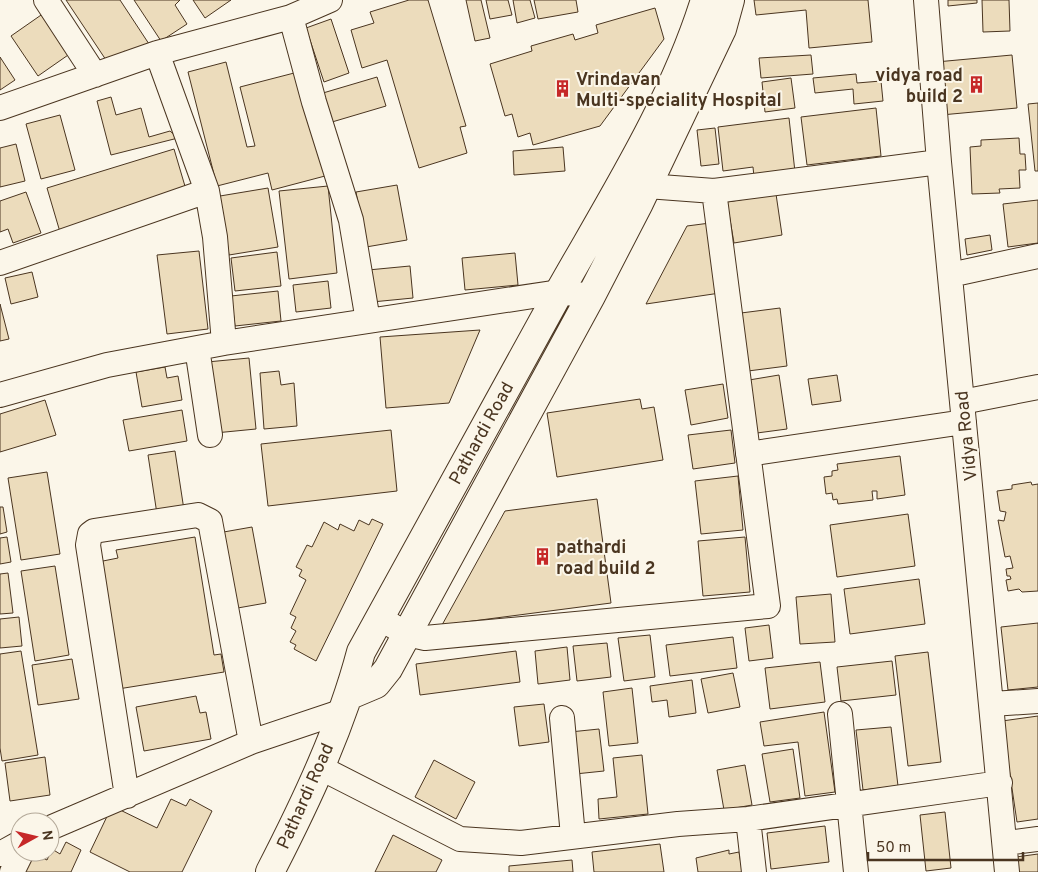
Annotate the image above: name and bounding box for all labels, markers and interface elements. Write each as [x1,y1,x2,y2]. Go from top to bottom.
place label: vidya road build 2 [875,65,963,109]
place label: Vrindavan Multi-speciality Hospital [576,69,782,113]
building icon: vidya road build 2 [967,75,987,95]
building icon: Vrindavan Multi-speciality Hospital [552,79,572,99]
street label: Pathardi Road [445,378,520,489]
street label: Vidya Road [951,389,984,482]
place label: pathardi road build 2 [556,537,656,581]
building icon: pathardi road build 2 [532,547,552,567]
street label: Pathardi Road [273,740,340,853]
north arrow [10,812,60,862]
text: N [37,829,56,842]
scale bar [868,830,1023,862]
text: 50 m [876,839,911,858]

